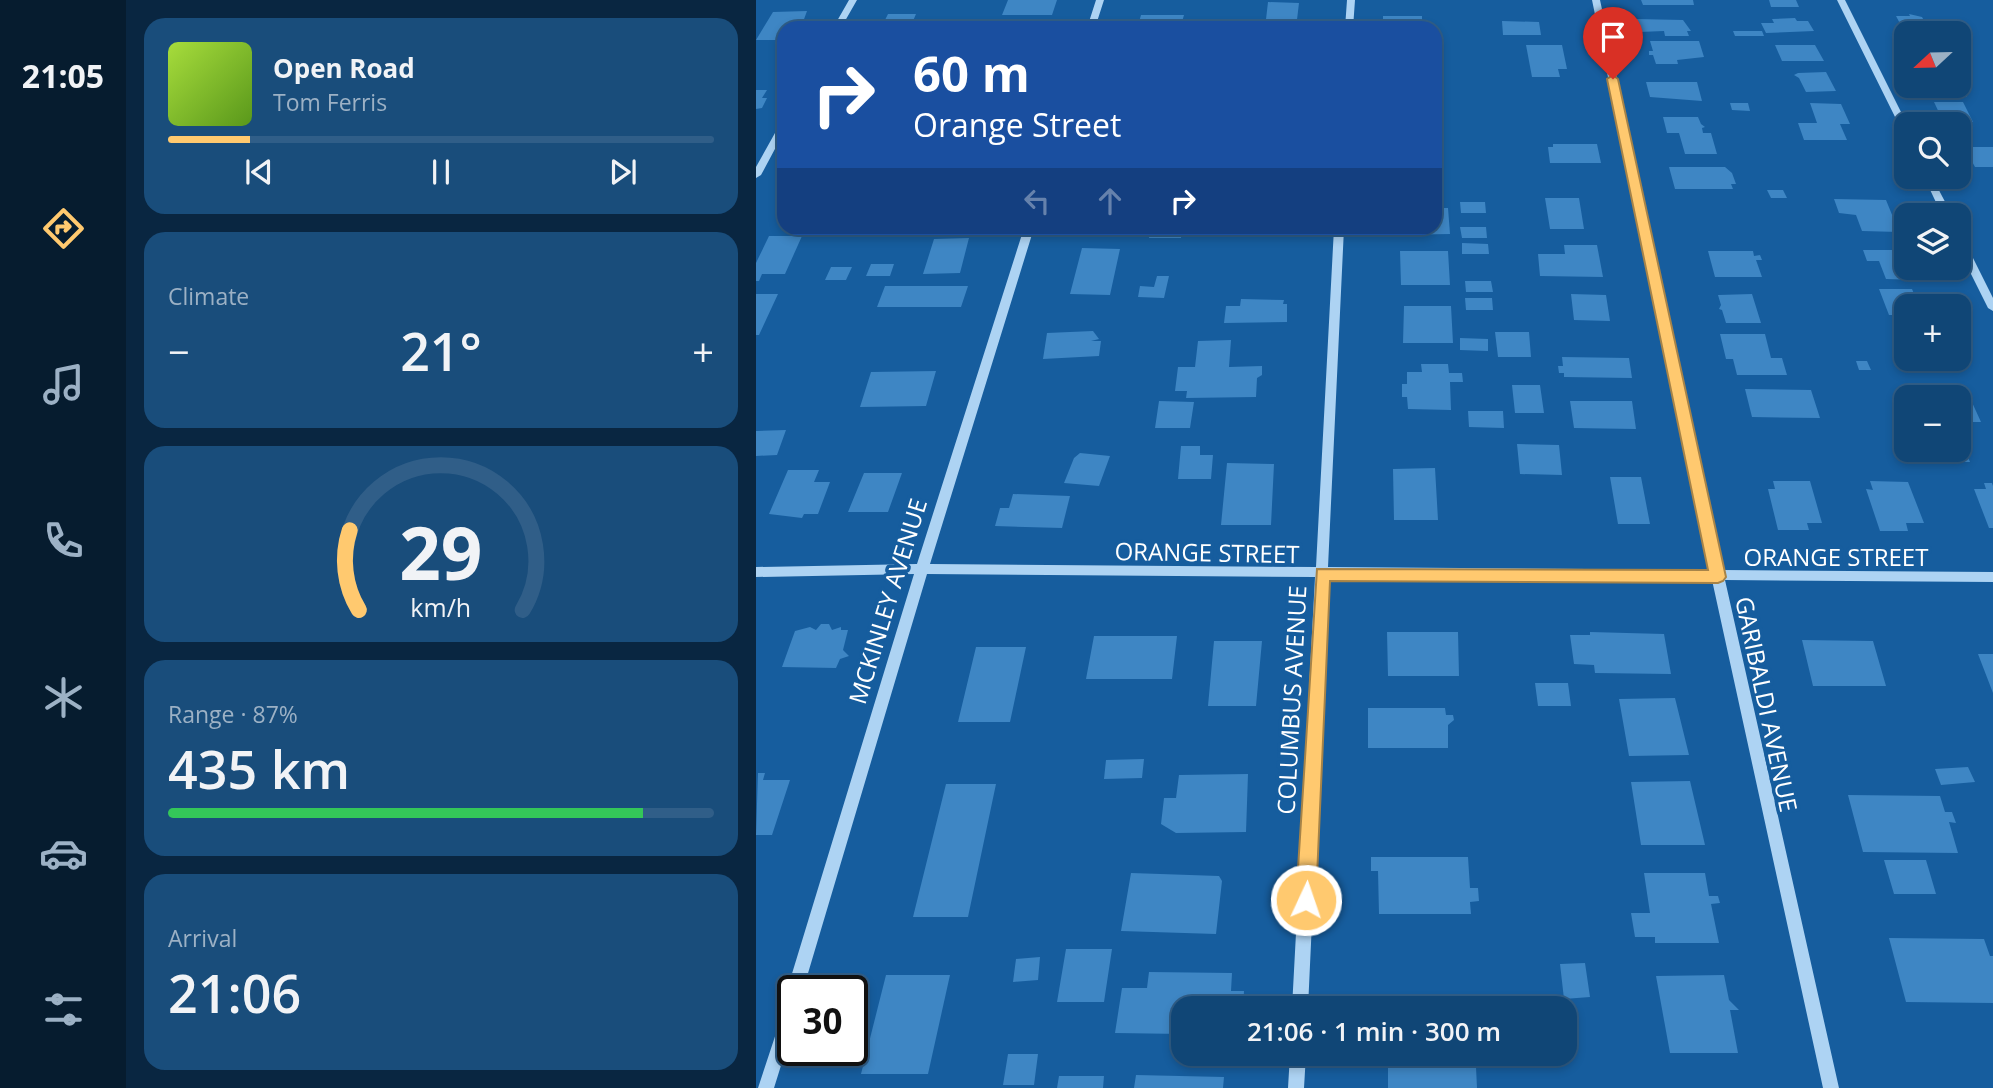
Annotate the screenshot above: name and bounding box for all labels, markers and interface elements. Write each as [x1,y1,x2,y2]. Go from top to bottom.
pin [1583,7,1643,79]
icon: arrive [1594,18,1632,56]
north arrow [1894,21,1970,98]
map controls [1894,21,1971,462]
text: 60 m [913,40,1030,106]
icon: right [798,49,889,140]
text: Open Road [273,50,415,86]
text: 21:05 [22,54,104,97]
text: Tom Ferris [273,86,387,118]
text: Orange Street [913,103,1121,146]
button: search [1894,112,1971,189]
icon: previous [240,153,278,191]
icon: pause [422,153,460,191]
icon: next [604,153,642,191]
icon: left [1018,182,1056,220]
icon: ahead [1091,182,1129,220]
icon: right [1164,182,1202,220]
button: layers [1894,203,1971,280]
icon: directions [39,204,88,253]
text: Climate [168,280,249,312]
button: + [1894,294,1971,371]
text: 21° [400,315,482,386]
text: − [168,325,190,377]
text: + [692,325,714,377]
icon: music [39,360,88,409]
button: − [1894,385,1971,462]
street label: MCKINLEY AVENUE [840,494,934,708]
text: 29 [399,502,483,601]
icon: phone [39,516,88,565]
street label: ORANGE STREET [1114,534,1300,570]
street label: ORANGE STREET [1744,540,1928,573]
street label: COLUMBUS AVENUE [1269,585,1313,815]
text: km/h [411,590,471,624]
street label: GARIBALDI AVENUE [1728,593,1806,815]
icon: climate [39,673,88,722]
text: Range · 87% [168,698,298,730]
text: 435 km [168,733,350,804]
icon: car [39,829,88,878]
position arrow [1269,863,1343,937]
text: Arrival [168,922,237,954]
text: 21:06 [168,957,301,1028]
speed limit sign: 30 [777,975,868,1066]
icon: filters [39,985,88,1034]
text: 21:06 · 1 min · 300 m [1247,1013,1501,1049]

